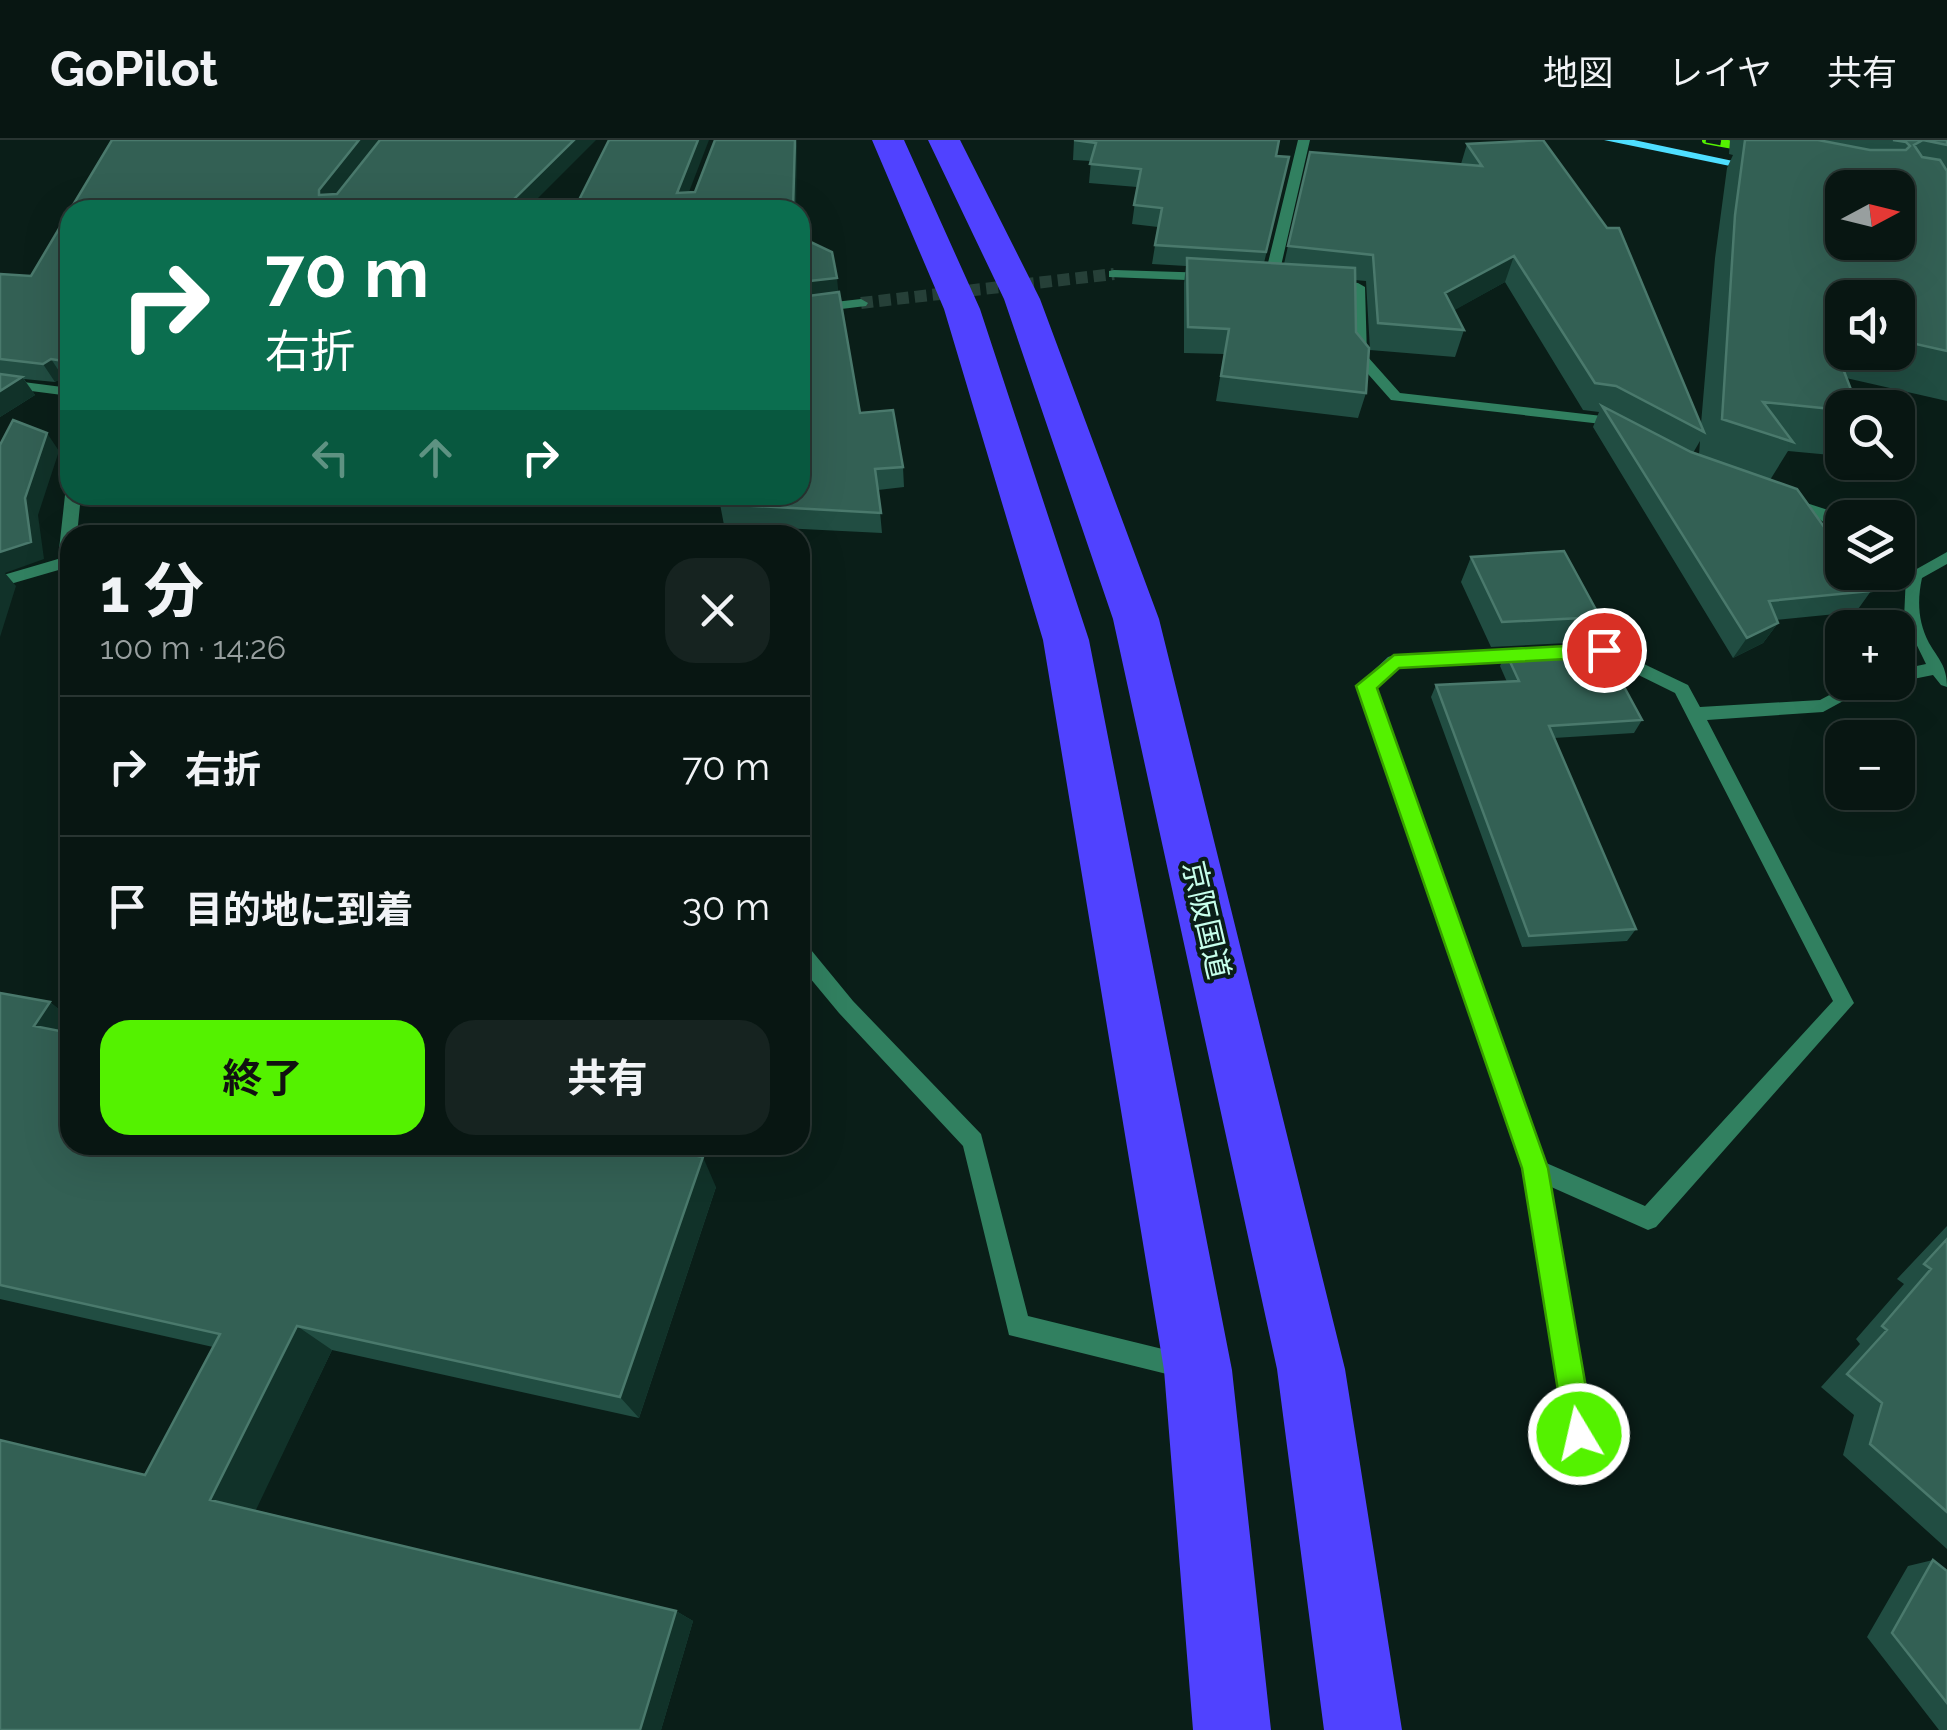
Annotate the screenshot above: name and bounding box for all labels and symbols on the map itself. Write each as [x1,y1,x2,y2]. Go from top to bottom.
north arrow [1825,170,1915,260]
pin [1562,608,1647,693]
street label: 京阪国道 [1176,857,1237,982]
position arrow [1527,1382,1631,1486]

